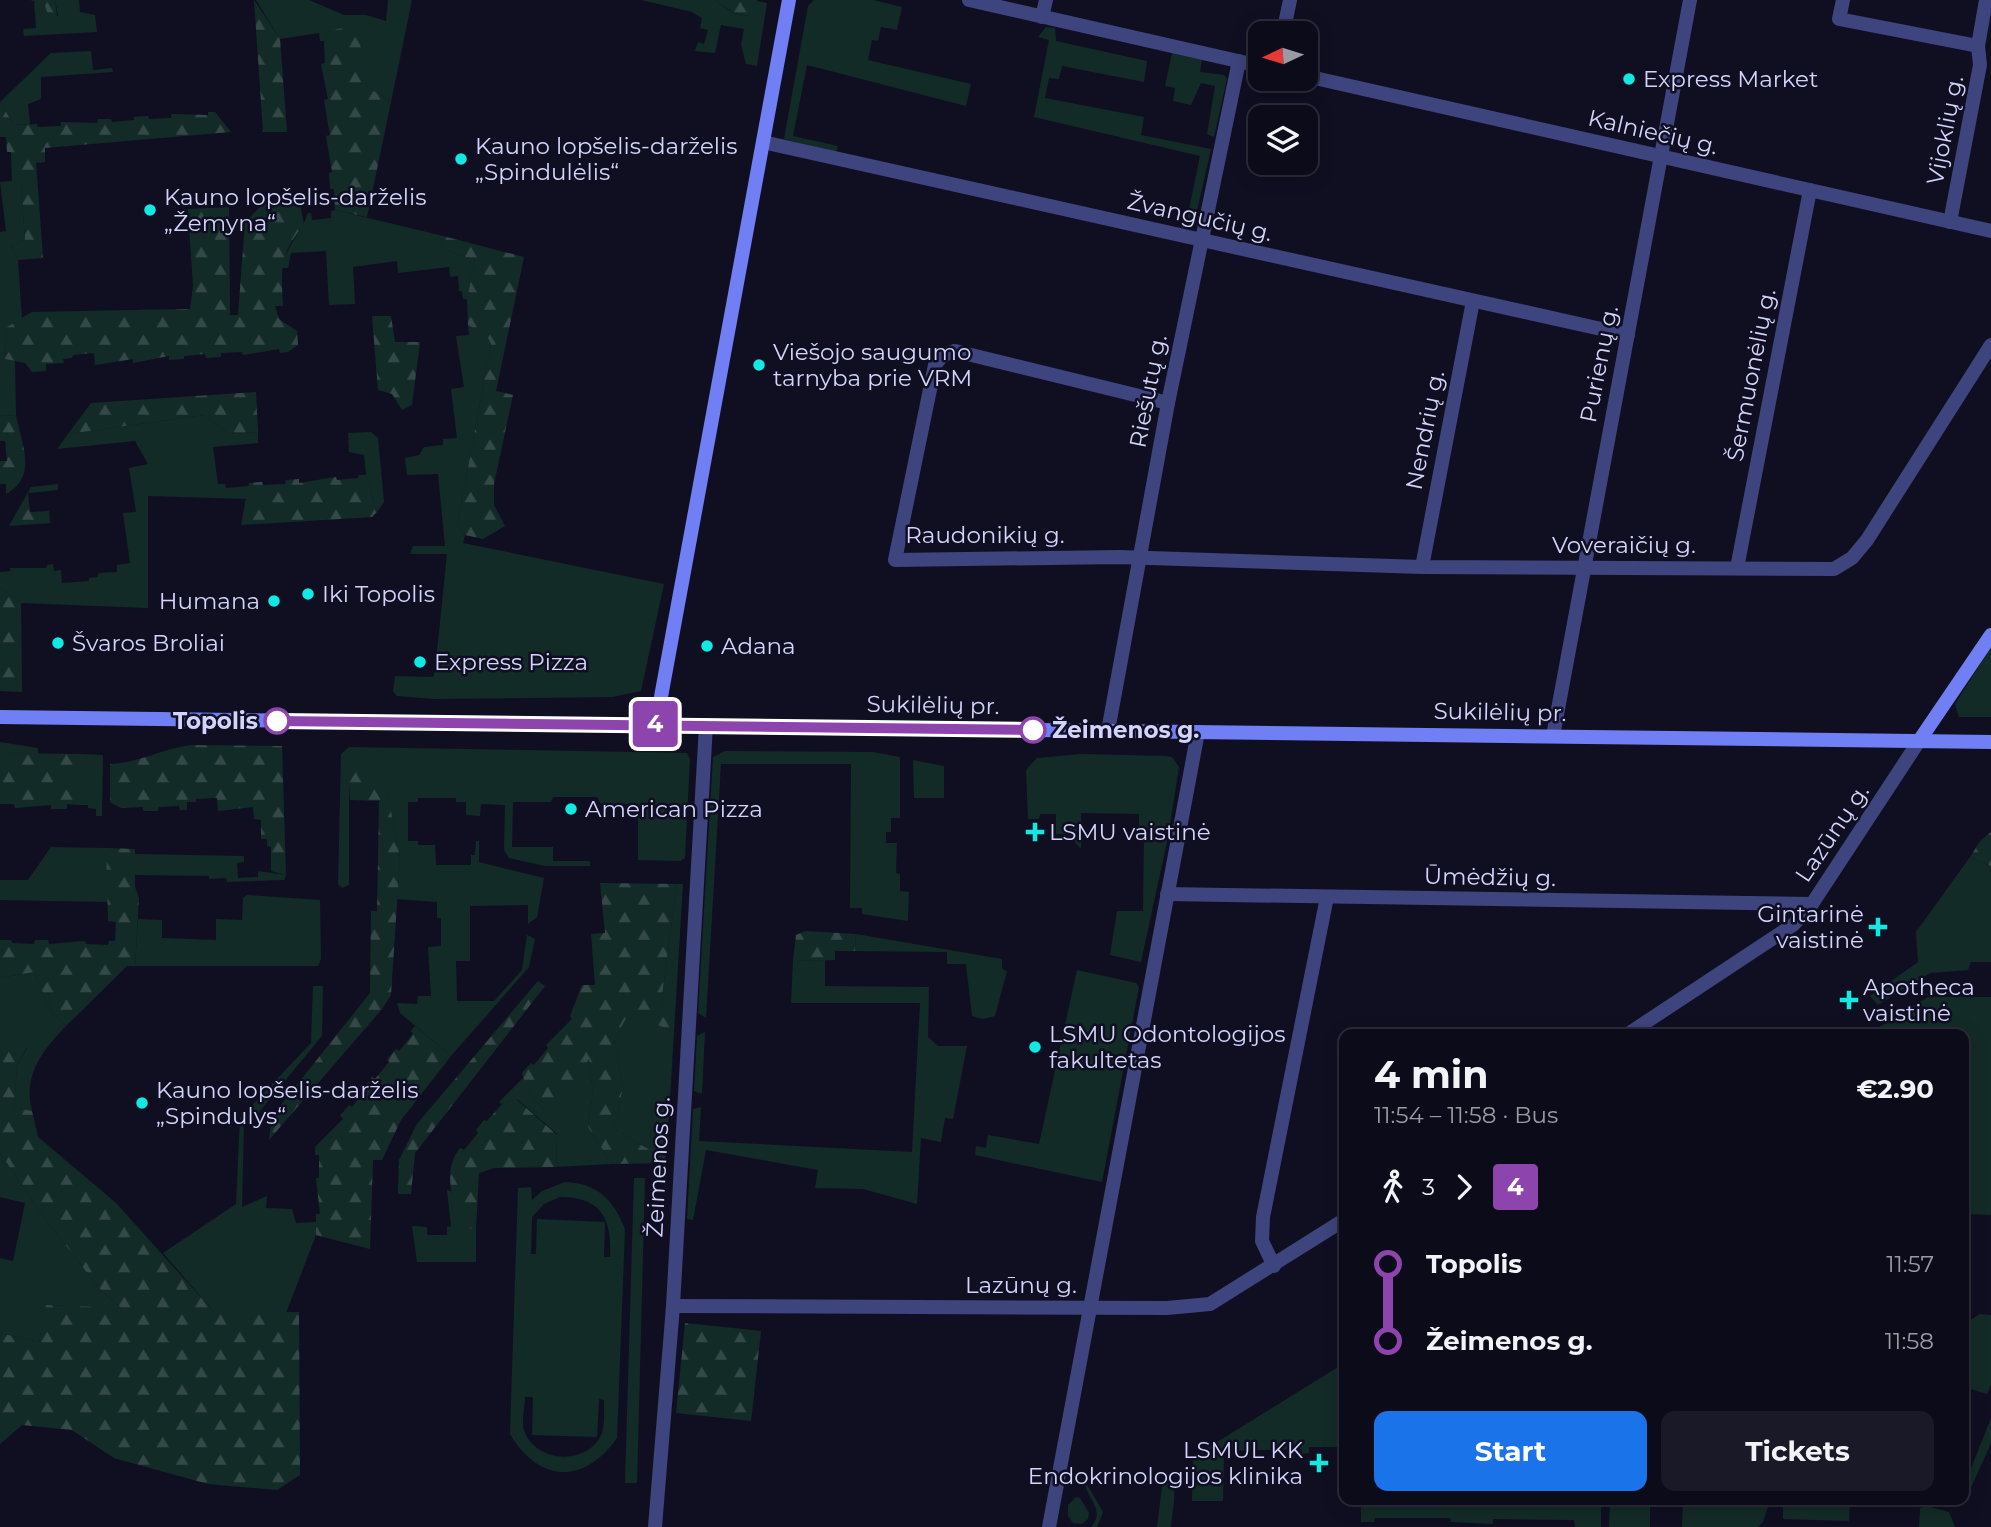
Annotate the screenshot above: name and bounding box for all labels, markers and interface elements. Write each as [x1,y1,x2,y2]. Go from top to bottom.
north arrow [1248,21,1318,91]
map controls [1248,21,1318,175]
place label: Express Market [1643,65,1818,93]
marker: Express Market [1621,71,1637,87]
street label: Vijoklių g. [1921,73,1969,187]
street label: Kalniečių g. [1585,103,1721,161]
button: layers [1248,105,1318,175]
place label: Kauno lopšelis-darželis „Spindulėlis“ [475,132,737,186]
marker: Kauno lopšelis-darželis „Spindulėlis“ [453,151,469,167]
place label: Kauno lopšelis-darželis „Žemyna“ [164,183,426,237]
street label: Žvangučių g. [1125,187,1275,247]
marker: Kauno lopšelis-darželis „Žemyna“ [142,202,158,218]
street label: Šermuonėlių g. [1721,286,1781,464]
street label: Purienų g. [1574,303,1624,425]
street label: Riešutų g. [1123,332,1173,450]
place label: Viešojo saugumo tarnyba prie VRM [773,338,972,392]
marker: Viešojo saugumo tarnyba prie VRM [751,357,767,373]
street label: Nendrių g. [1400,368,1450,492]
street label: Raudonikių g. [905,521,1065,549]
street label: Voveraičių g. [1552,531,1696,559]
place label: Iki Topolis [322,580,435,608]
marker: Iki Topolis [300,586,316,602]
place label: Humana [159,587,260,615]
marker: Humana [266,593,282,609]
place label: Švaros Broliai [72,629,225,657]
place label: Adana [721,632,796,660]
marker: Švaros Broliai [50,635,66,651]
marker: Adana [699,638,715,654]
place label: Express Pizza [434,648,588,676]
marker: Express Pizza [412,654,428,670]
street label: Sukilėlių pr. [866,690,1000,720]
street label: Sukilėlių pr. [1433,697,1567,727]
line badge: 4 [632,701,678,747]
place label: Topolis [173,707,258,735]
marker: Topolis [264,708,290,734]
text: 4 [647,709,663,738]
place label: Žeimenos g. [1052,716,1199,744]
marker: Žeimenos g. [1020,717,1046,743]
street label: Lazūnų g. [1789,779,1875,887]
place label: American Pizza [585,795,763,823]
marker: American Pizza [563,801,579,817]
place label: LSMU vaistinė [1049,818,1211,846]
marker: LSMU vaistinė [1027,824,1043,840]
street label: Ūmėdžių g. [1424,862,1556,892]
place label: Gintarinė vaistinė [1757,900,1864,954]
marker: Gintarinė vaistinė [1870,919,1886,935]
place label: Apotheca vaistinė [1863,973,1975,1027]
marker: Apotheca vaistinė [1841,992,1857,1008]
place label: LSMU Odontologijos fakultetas [1049,1020,1285,1074]
marker: LSMU Odontologijos fakultetas [1027,1039,1043,1055]
text: 4 min [1374,1051,1489,1098]
text: €2.90 [1856,1073,1934,1105]
place label: Kauno lopšelis-darželis „Spindulys“ [156,1076,418,1130]
marker: Kauno lopšelis-darželis „Spindulys“ [134,1095,150,1111]
street label: Žeimenos g. [640,1096,676,1238]
text: 11:54 – 11:58 · Bus [1374,1101,1558,1129]
icon: walk [1374,1168,1412,1206]
icon: forward [1445,1168,1483,1206]
text: 4 [1507,1172,1524,1201]
text: 3 [1422,1173,1435,1201]
text: Topolis [1426,1248,1522,1280]
text: 11:57 [1886,1250,1934,1278]
street label: Lazūnų g. [965,1271,1077,1299]
text: Žeimenos g. [1426,1325,1593,1357]
text: 11:58 [1885,1327,1934,1355]
button: Start [1374,1411,1647,1491]
button: Tickets [1661,1411,1934,1491]
place label: LSMUL KK Endokrinologijos klinika [1028,1436,1304,1490]
marker: LSMUL KK Endokrinologijos klinika [1309,1453,1329,1473]

